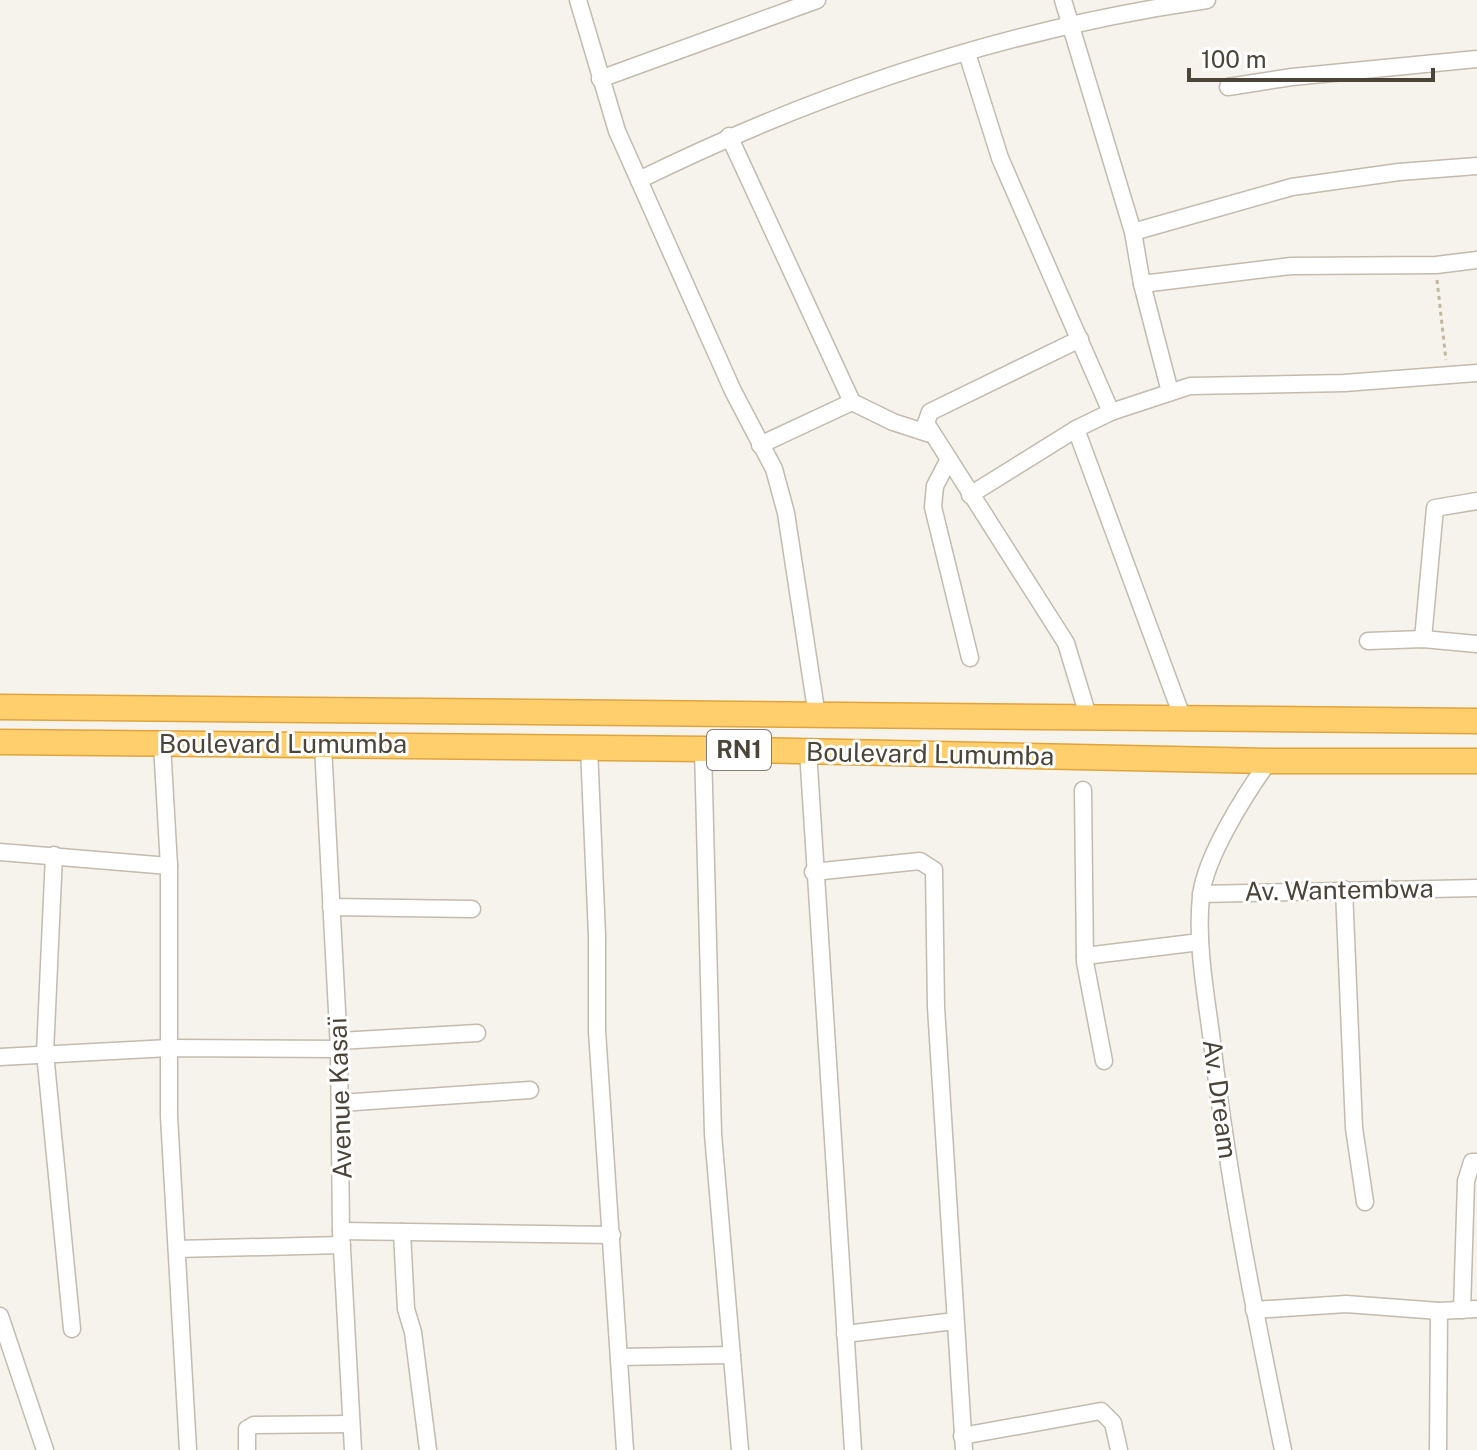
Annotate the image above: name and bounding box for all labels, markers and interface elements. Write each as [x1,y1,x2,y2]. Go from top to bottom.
scale bar [1189,32,1433,82]
text: 100 m [1201,45,1267,73]
street label: Boulevard Lumumba [159,728,407,759]
road number: RN1 [707,730,771,770]
street label: Boulevard Lumumba [806,736,1054,771]
street label: Av. Wantembwa [1244,872,1434,907]
street label: Avenue Kasaï [321,1016,358,1180]
street label: Av. Dream [1197,1037,1244,1161]

